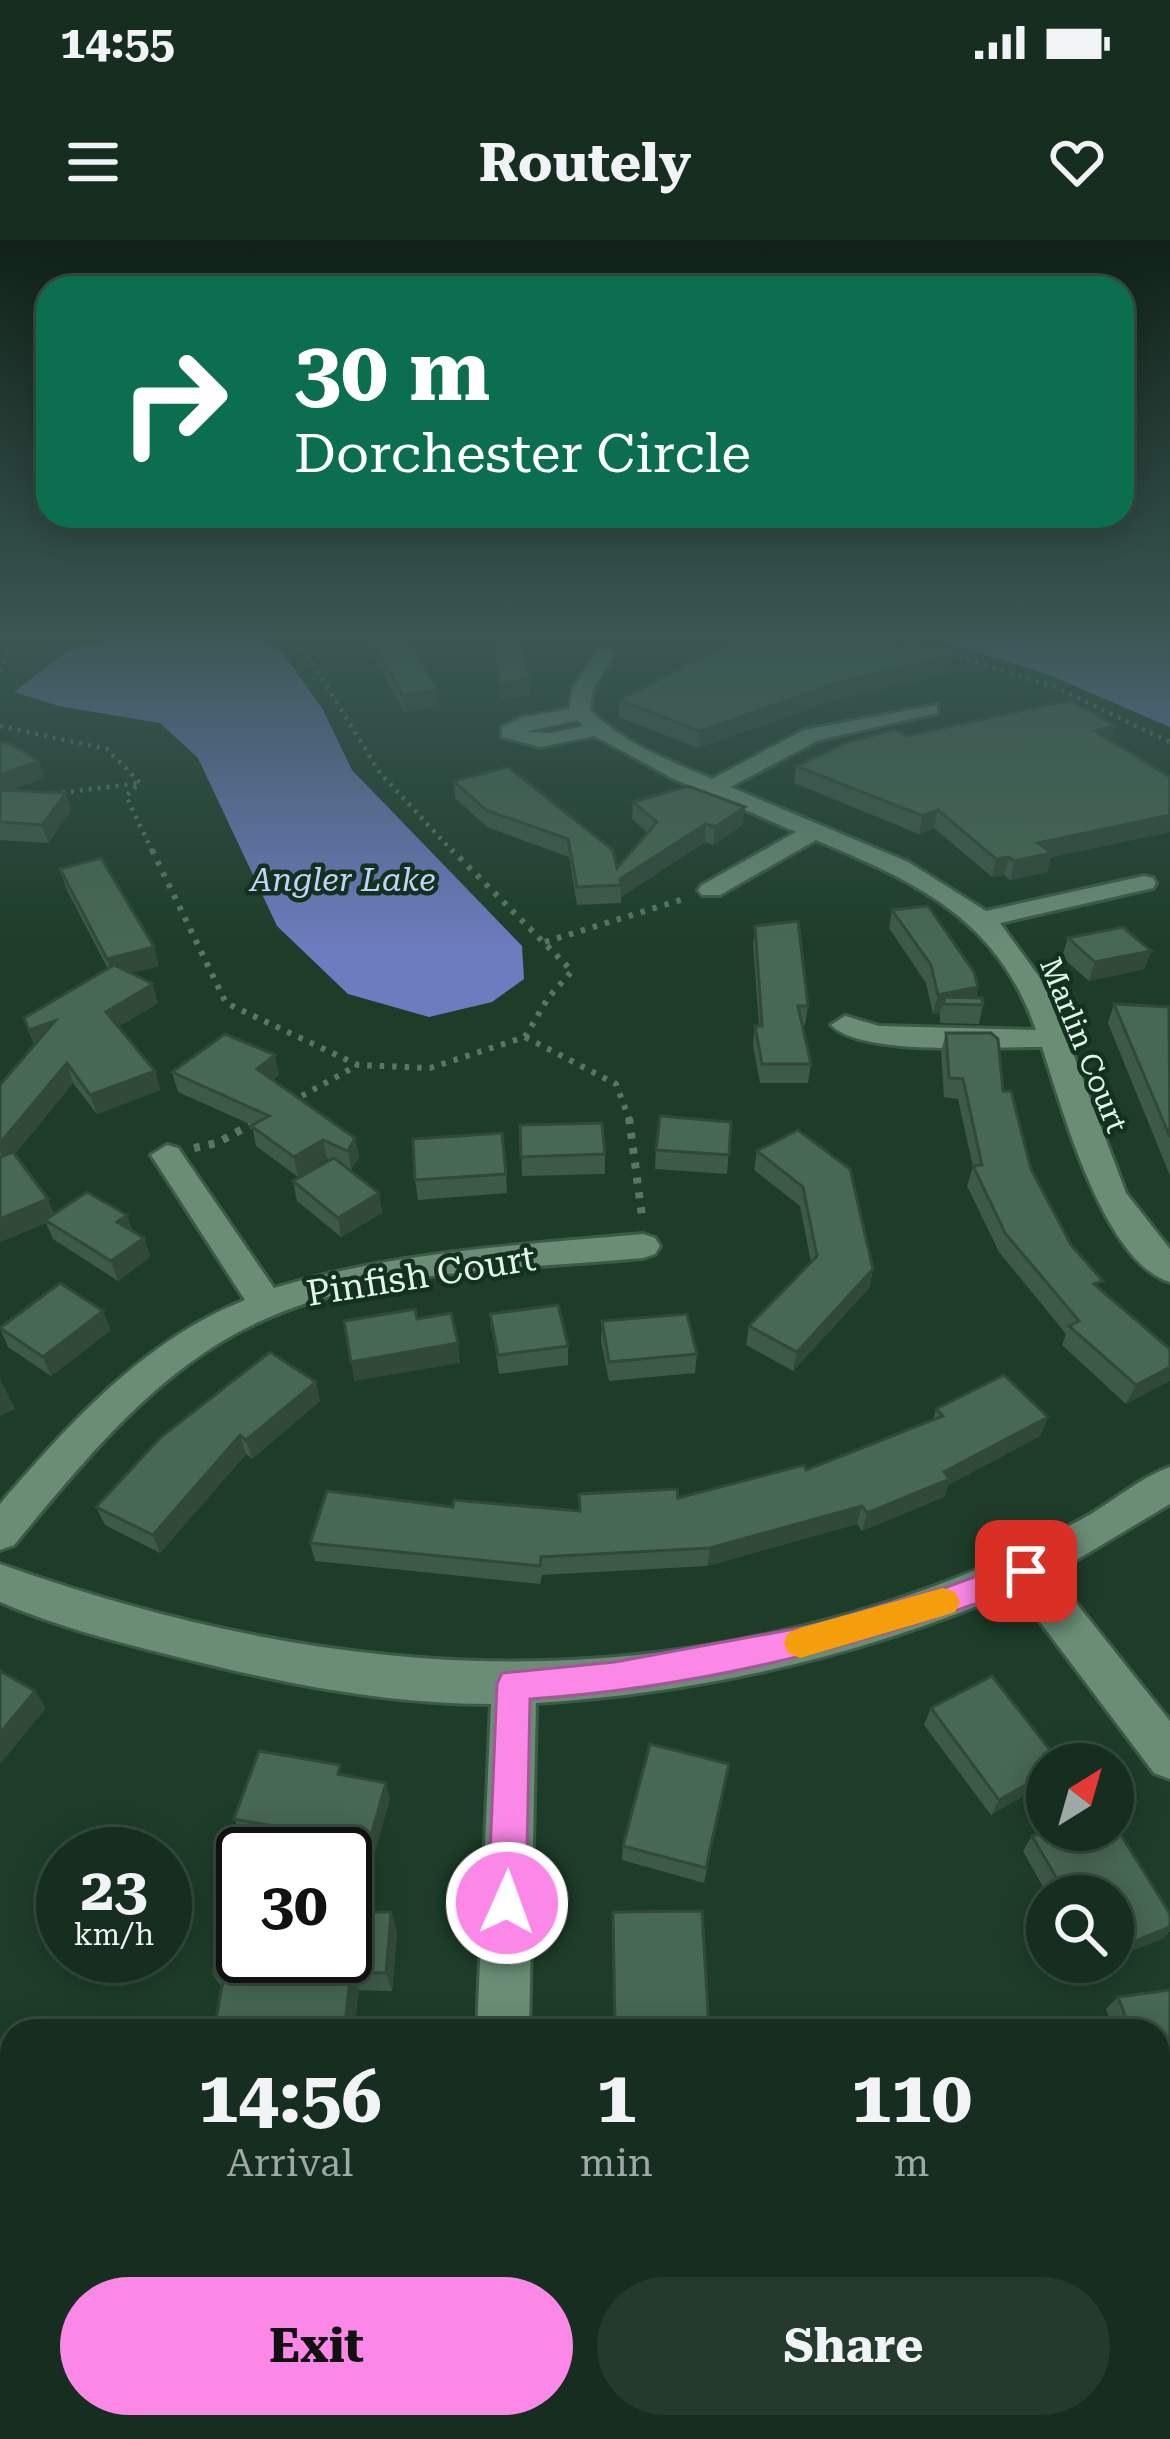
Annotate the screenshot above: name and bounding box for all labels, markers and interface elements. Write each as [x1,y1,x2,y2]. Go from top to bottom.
text: 14:55 [60,16,175,69]
icon: menu [60,129,126,195]
icon: heart [1044,129,1110,195]
text: Routely [479,131,691,194]
text: 30 m [294,322,490,420]
icon: right [96,324,252,480]
text: Dorchester Circle [294,422,751,485]
water label: Angler Lake [248,860,436,899]
street label: Marlin Court [1033,952,1135,1138]
street label: Pinfish Court [304,1237,538,1315]
pin [975,1520,1077,1622]
icon: arrive [993,1538,1059,1604]
north arrow [1026,1743,1134,1851]
map controls [1026,1743,1134,1983]
speed limit sign: 30 [216,1827,372,1983]
position arrow [444,1840,570,1966]
text: 23 [80,1854,148,1925]
button: search [1026,1875,1134,1983]
text: km/h [74,1917,154,1952]
text: 14:56 [198,2055,382,2140]
text: 1 [596,2055,637,2140]
text: 110 [851,2055,972,2140]
text: Arrival [227,2140,353,2186]
text: min [580,2140,653,2186]
text: m [894,2140,929,2186]
button: Exit [60,2277,573,2415]
button: Share [597,2277,1110,2415]

